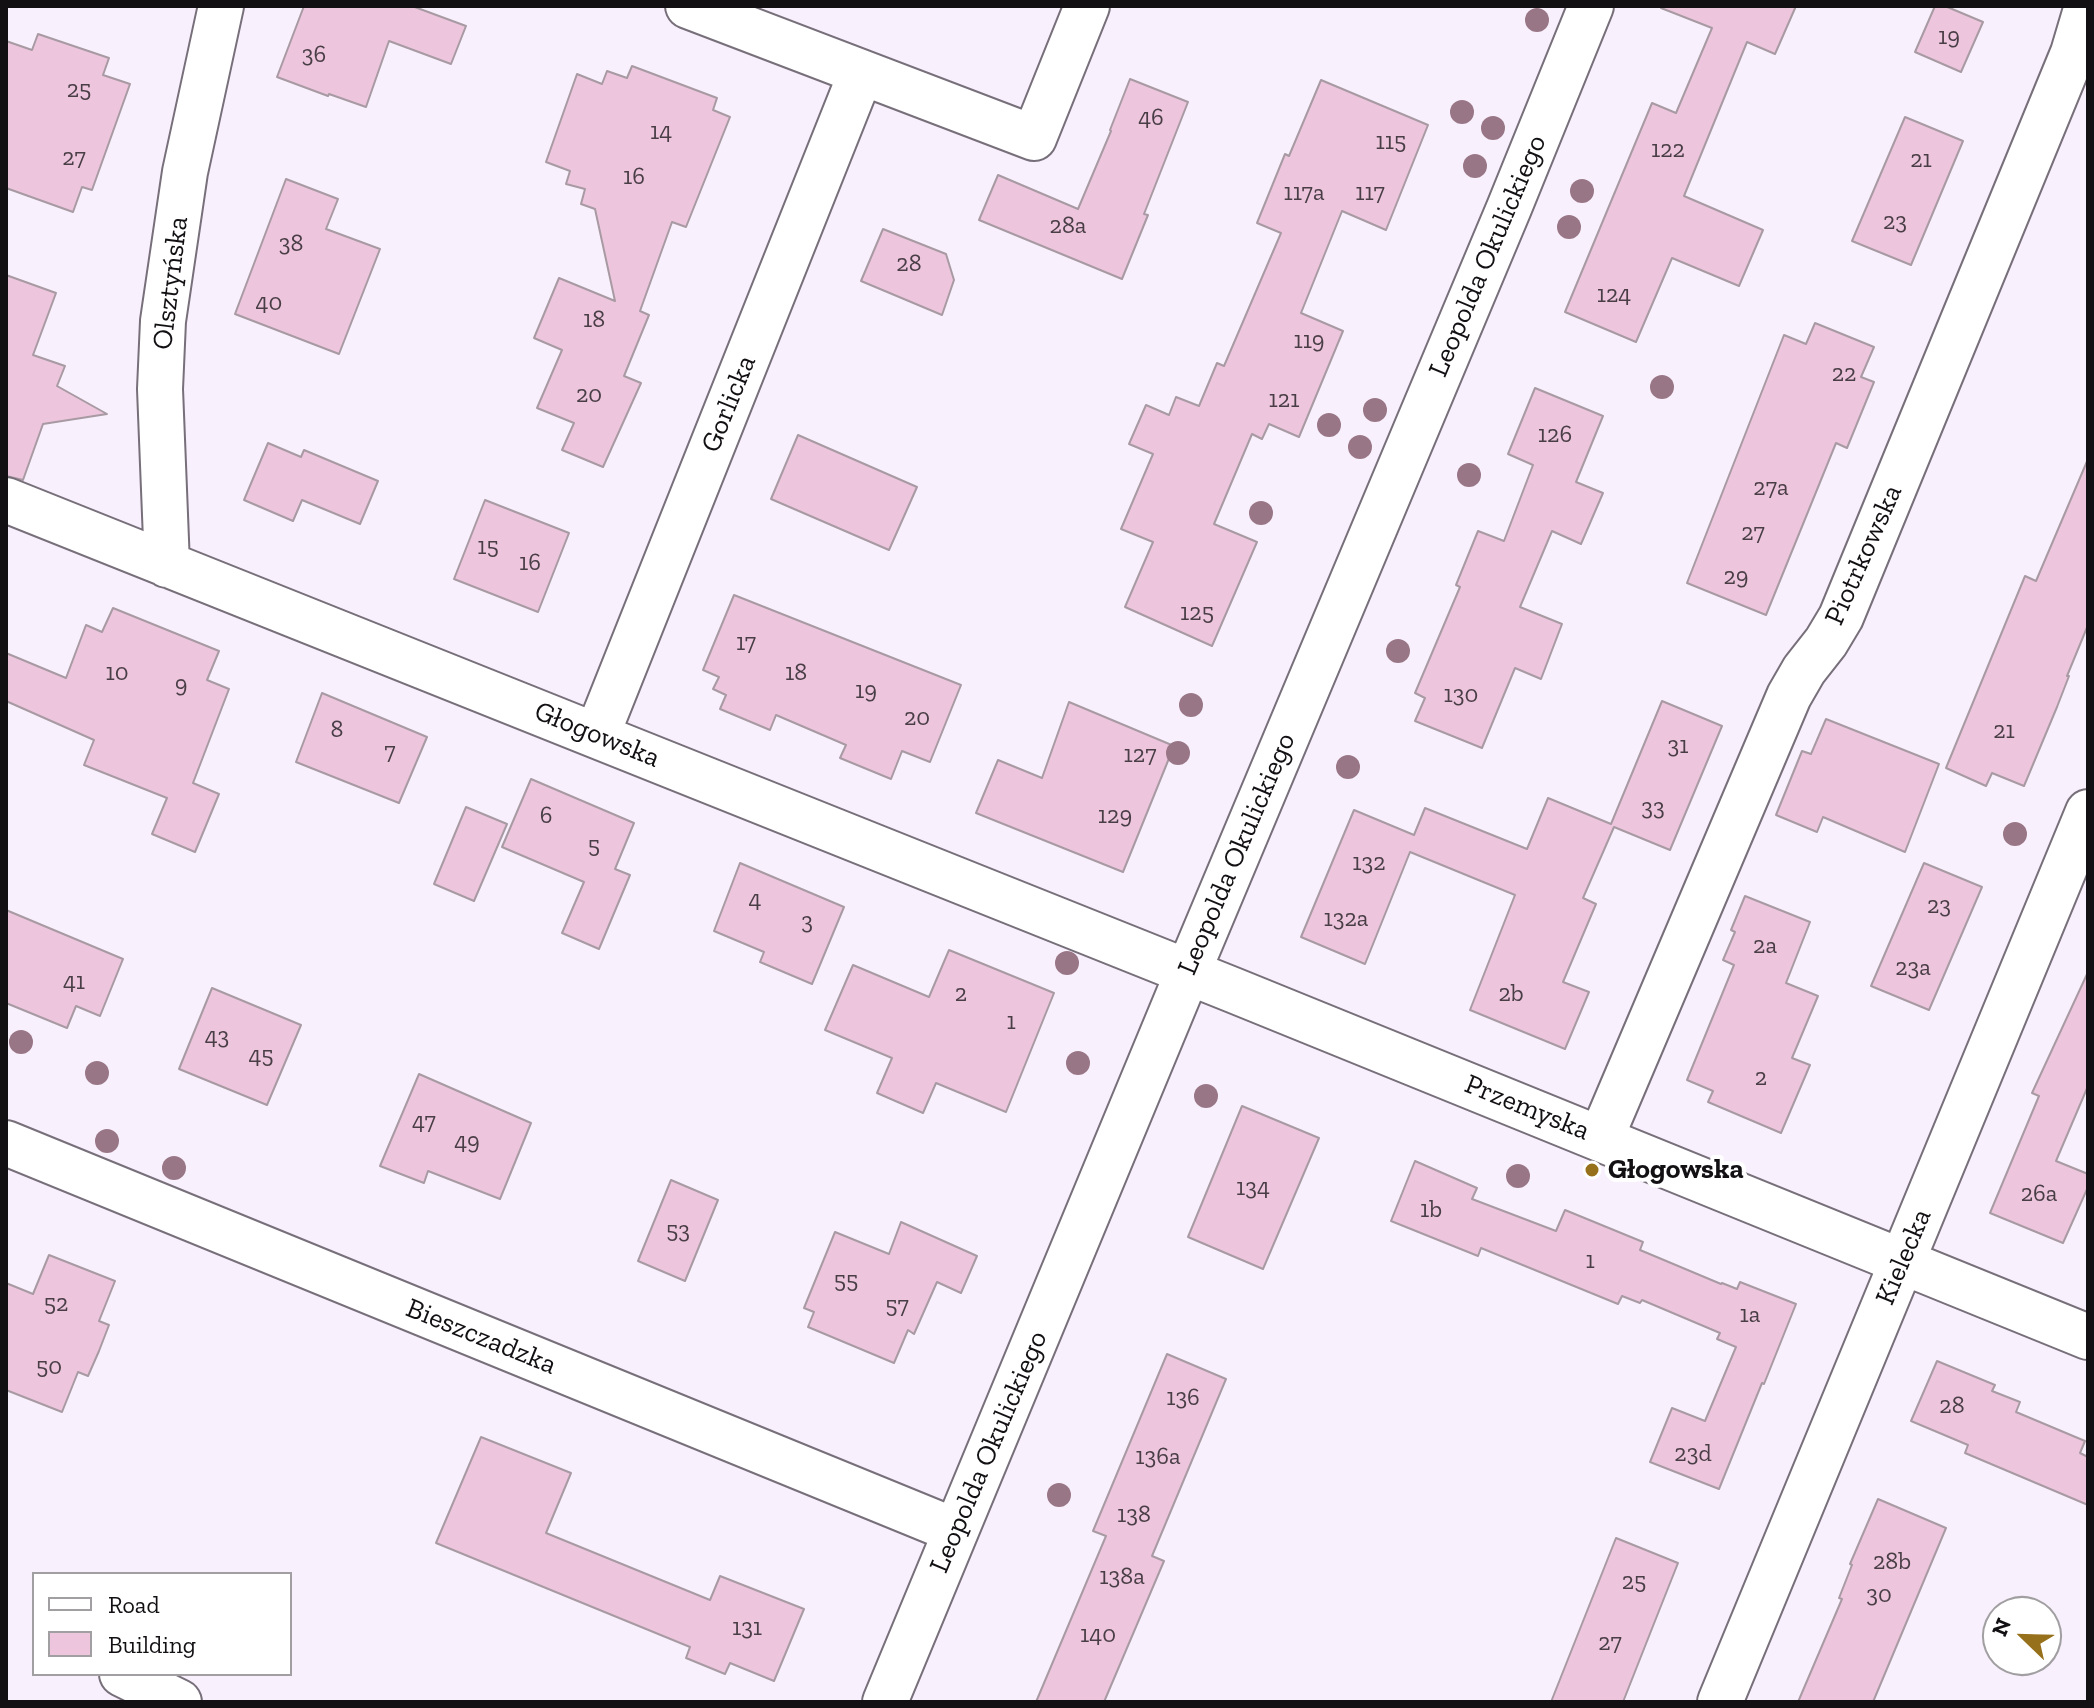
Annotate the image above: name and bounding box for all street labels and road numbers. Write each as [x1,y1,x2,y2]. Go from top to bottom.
street label: Leopolda Okulickiego [1422,130,1554,382]
street label: Olsztyńska [146,215,196,351]
street label: Gorlicka [694,351,764,457]
street label: Piotrkowska [1818,480,1910,630]
street label: Głogowska [529,695,665,775]
street label: Leopolda Okulickiego [1171,728,1303,980]
street label: Przemyska [1460,1068,1594,1148]
street label: Kielecka [1869,1204,1939,1310]
street label: Bieszczadzka [401,1292,561,1382]
street label: Leopolda Okulickiego [923,1326,1055,1578]

